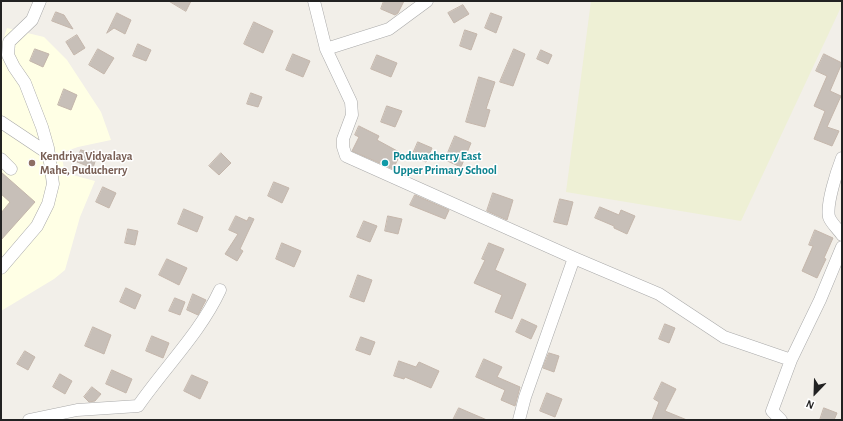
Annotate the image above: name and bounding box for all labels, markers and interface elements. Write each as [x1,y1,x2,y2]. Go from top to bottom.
place label: Kendriya Vidyalaya Mahe, Puducherry [40,149,132,177]
place label: Poduvacherry East Upper Primary School [393,149,497,177]
marker: Kendriya Vidyalaya Mahe, Puducherry [27,158,37,168]
marker: Poduvacherry East Upper Primary School [380,158,390,168]
north arrow [795,373,835,413]
text: N [804,398,816,411]

